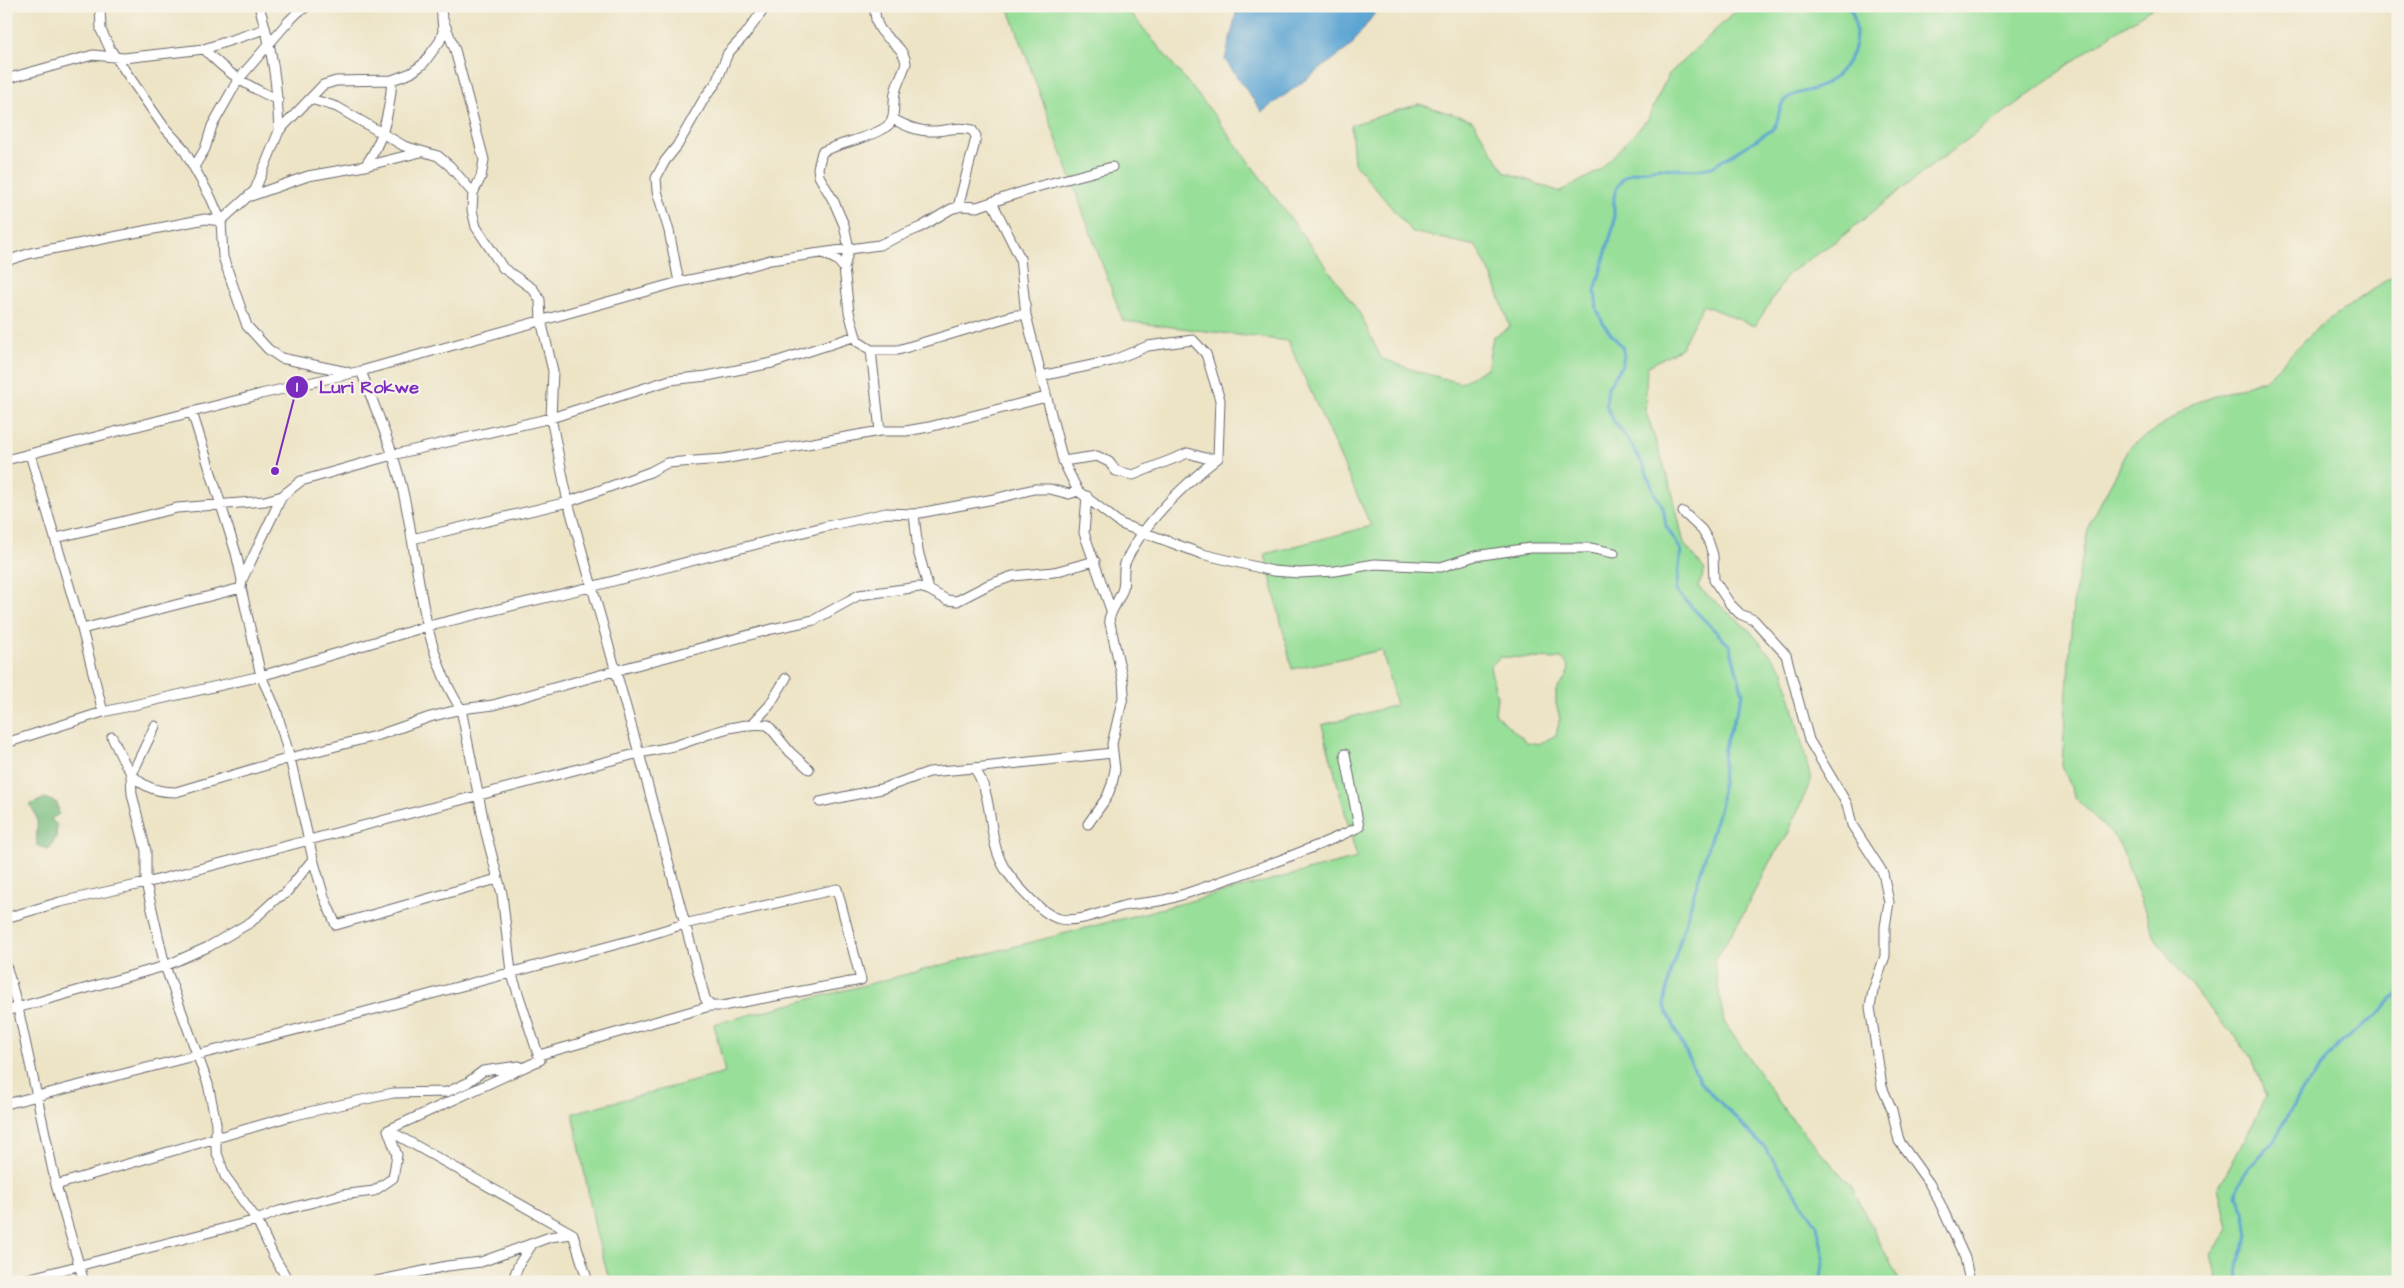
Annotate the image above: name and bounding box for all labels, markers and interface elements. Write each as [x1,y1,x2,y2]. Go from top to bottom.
callout: Luri Rokwe [285,370,429,403]
text: Luri Rokwe [319,375,419,400]
text: 1 [296,377,298,398]

